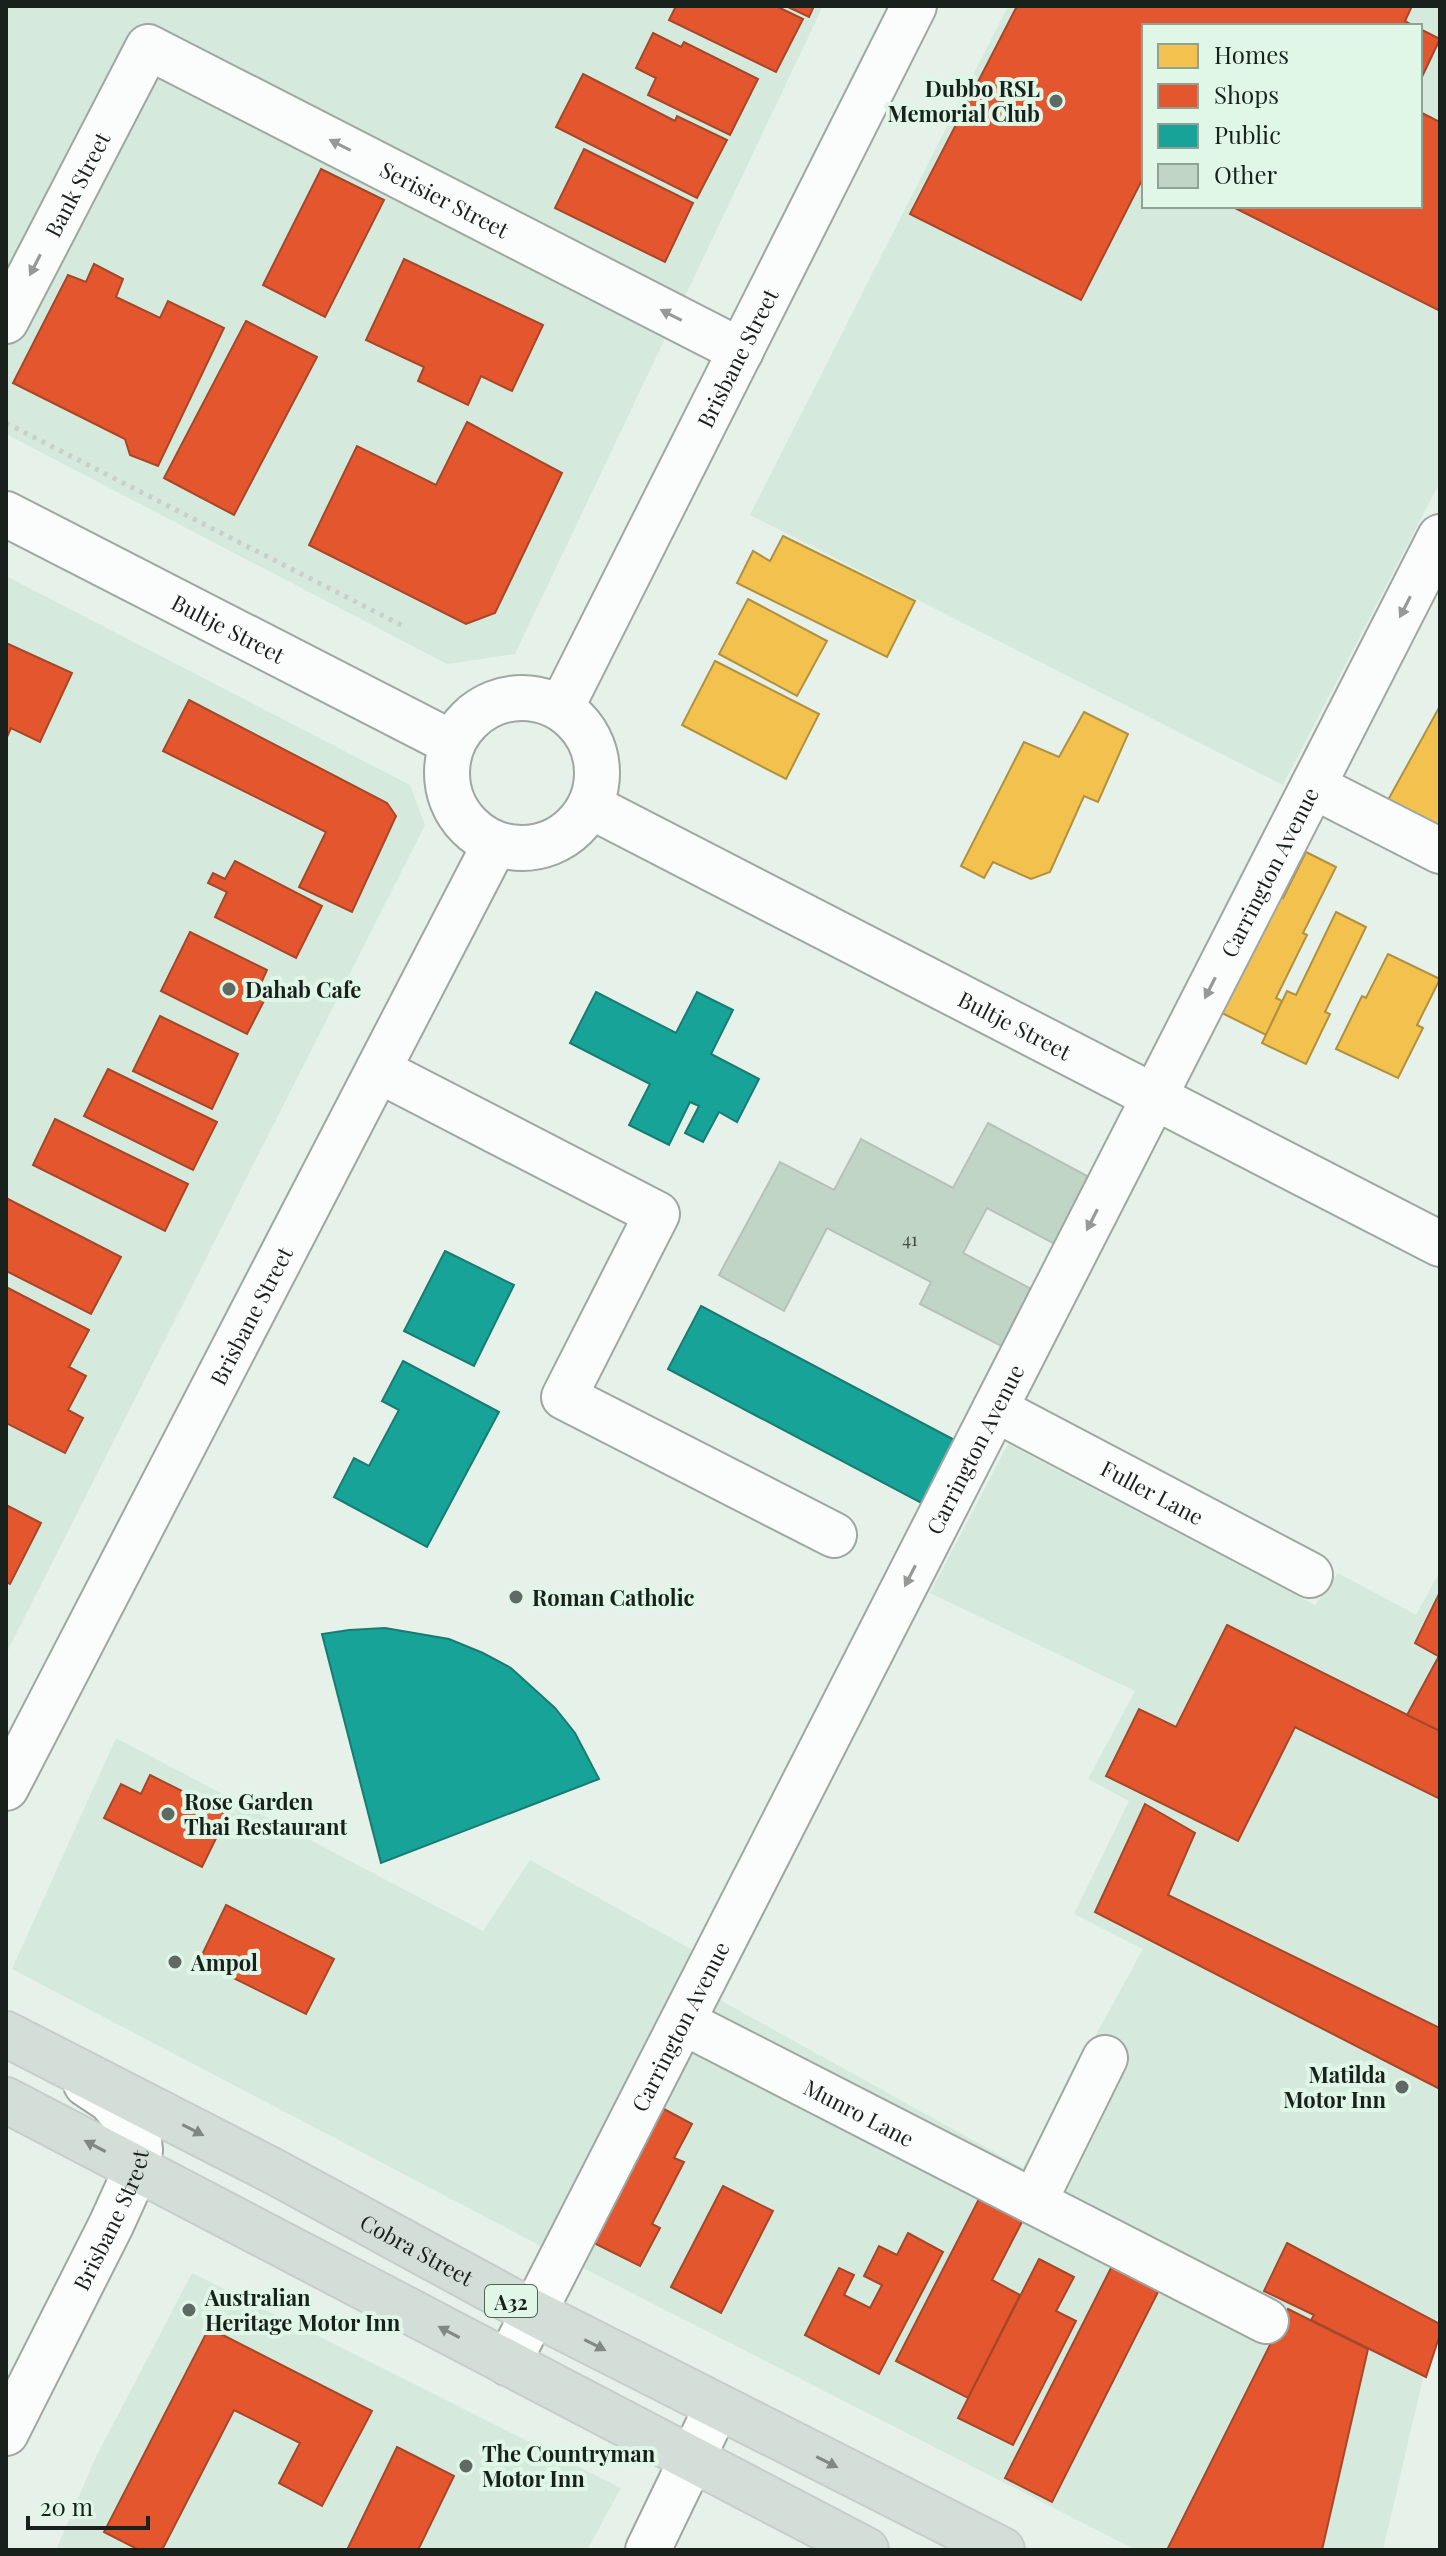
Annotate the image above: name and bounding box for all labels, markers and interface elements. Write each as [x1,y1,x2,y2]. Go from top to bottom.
legend [1142,24,1422,208]
text: Homes [1214,38,1289,70]
place label: Dubbo RSL Memorial Club [888,73,1040,128]
text: Shops [1214,78,1279,110]
marker: Dubbo RSL Memorial Club [1047,92,1065,110]
text: Public [1214,118,1281,150]
street label: Bank Street [37,126,117,242]
one-way arrow [329,139,352,152]
street label: Serisier Street [375,154,515,245]
text: Other [1214,158,1278,190]
one-way arrow [29,254,42,277]
street label: Brisbane Street [690,282,785,432]
one-way arrow [660,308,683,322]
street label: Bultje Street [167,587,291,670]
one-way arrow [1398,595,1411,618]
street label: Carrington Avenue [1213,782,1325,962]
place label: Dahab Cafe [245,974,361,1004]
one-way arrow [1203,976,1217,999]
marker: Dahab Cafe [220,980,238,998]
street label: Bultje Street [953,983,1078,1067]
one-way arrow [1085,1208,1099,1231]
house number: 41 [902,1227,918,1251]
street label: Brisbane Street [202,1240,300,1390]
street label: Carrington Avenue [919,1359,1030,1539]
street label: Fuller Lane [1096,1453,1209,1531]
one-way arrow [904,1564,917,1587]
place label: Roman Catholic [532,1582,695,1612]
marker: Roman Catholic [507,1588,525,1606]
place label: Rose Garden Thai Restaurant [184,1786,348,1841]
marker: Rose Garden Thai Restaurant [159,1805,177,1823]
street label: Carrington Avenue [624,1936,736,2116]
place label: Ampol [190,1947,258,1977]
marker: Ampol [166,1953,184,1971]
place label: Matilda Motor Inn [1283,2059,1387,2114]
street label: Munro Lane [799,2072,919,2153]
marker: Matilda Motor Inn [1393,2078,1411,2096]
one-way arrow [182,2123,205,2137]
one-way arrow [84,2140,107,2153]
street label: Brisbane Street [66,2146,155,2295]
street label: Cobra Street [355,2206,480,2293]
place label: Australian Heritage Motor Inn [204,2282,401,2337]
road number: A32 [485,2285,537,2317]
marker: Australian Heritage Motor Inn [180,2301,198,2319]
one-way arrow [438,2326,461,2339]
one-way arrow [584,2338,607,2351]
place label: The Countryman Motor Inn [482,2438,656,2493]
one-way arrow [816,2456,839,2469]
marker: The Countryman Motor Inn [457,2457,475,2475]
scale bar [28,2480,148,2530]
text: 20 m [40,2490,93,2522]

